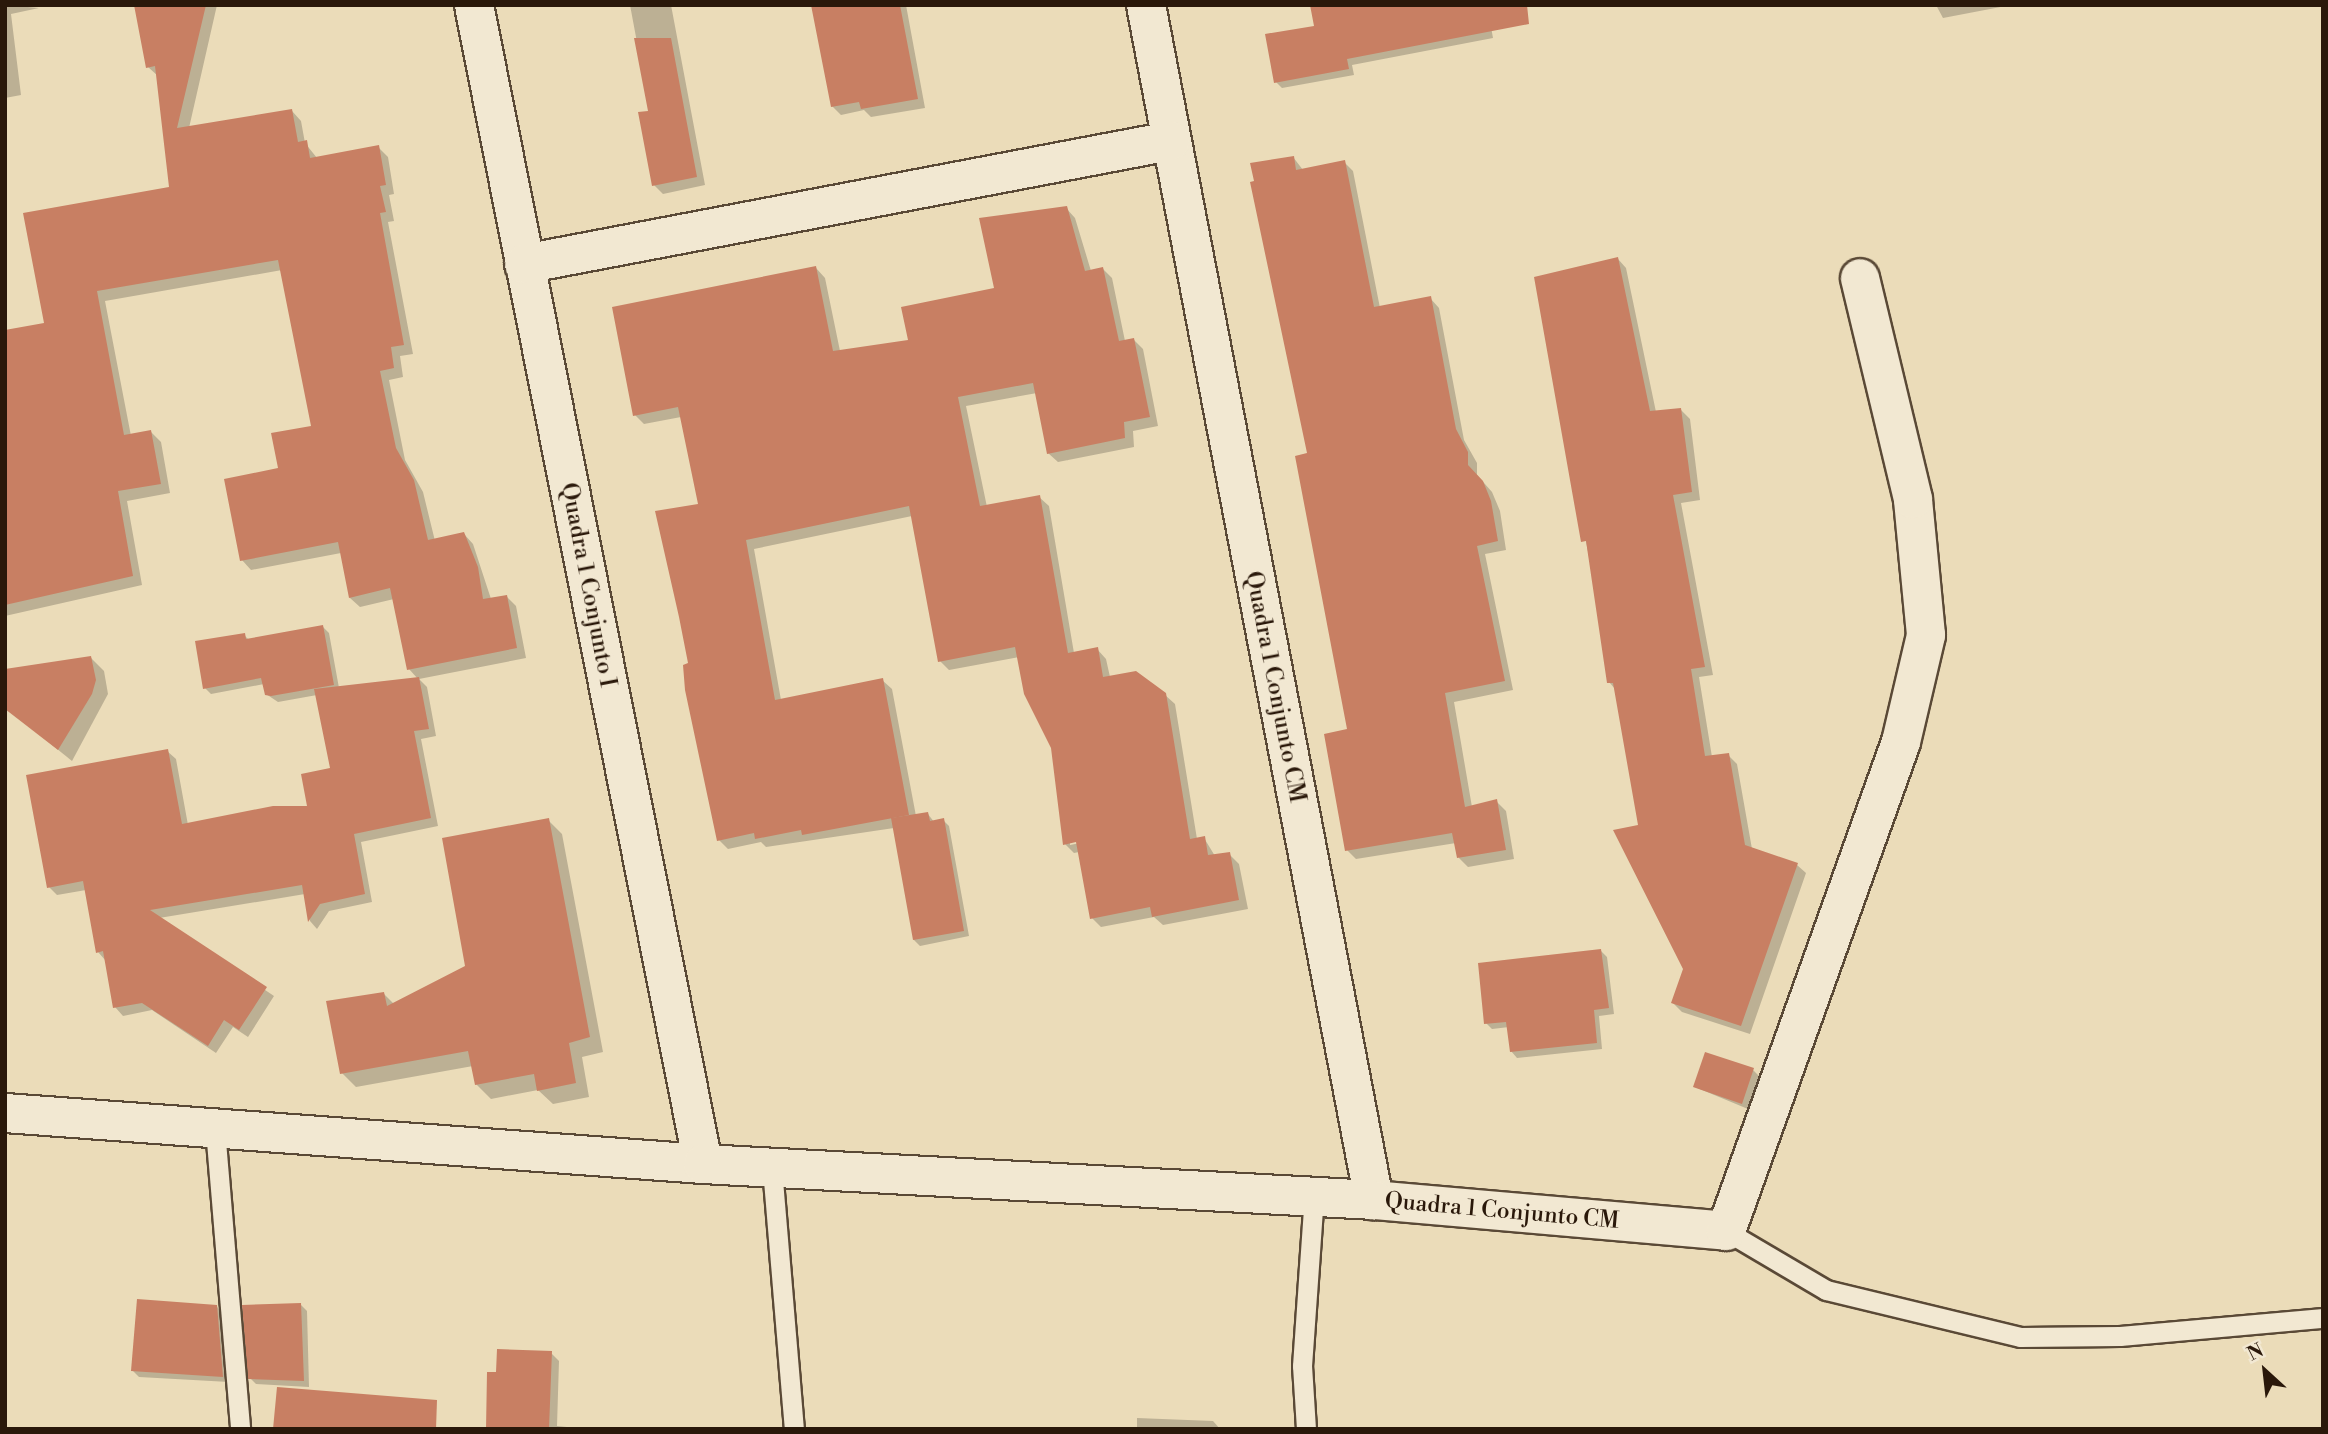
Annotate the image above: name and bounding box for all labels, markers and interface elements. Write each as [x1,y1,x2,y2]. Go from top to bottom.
street label: Quadra 1 Conjunto I [555,480,621,690]
street label: Quadra 1 Conjunto CM [1239,569,1311,805]
street label: Quadra 1 Conjunto CM [1384,1187,1620,1235]
north arrow [2230,1336,2300,1406]
text: N [2243,1338,2268,1366]

